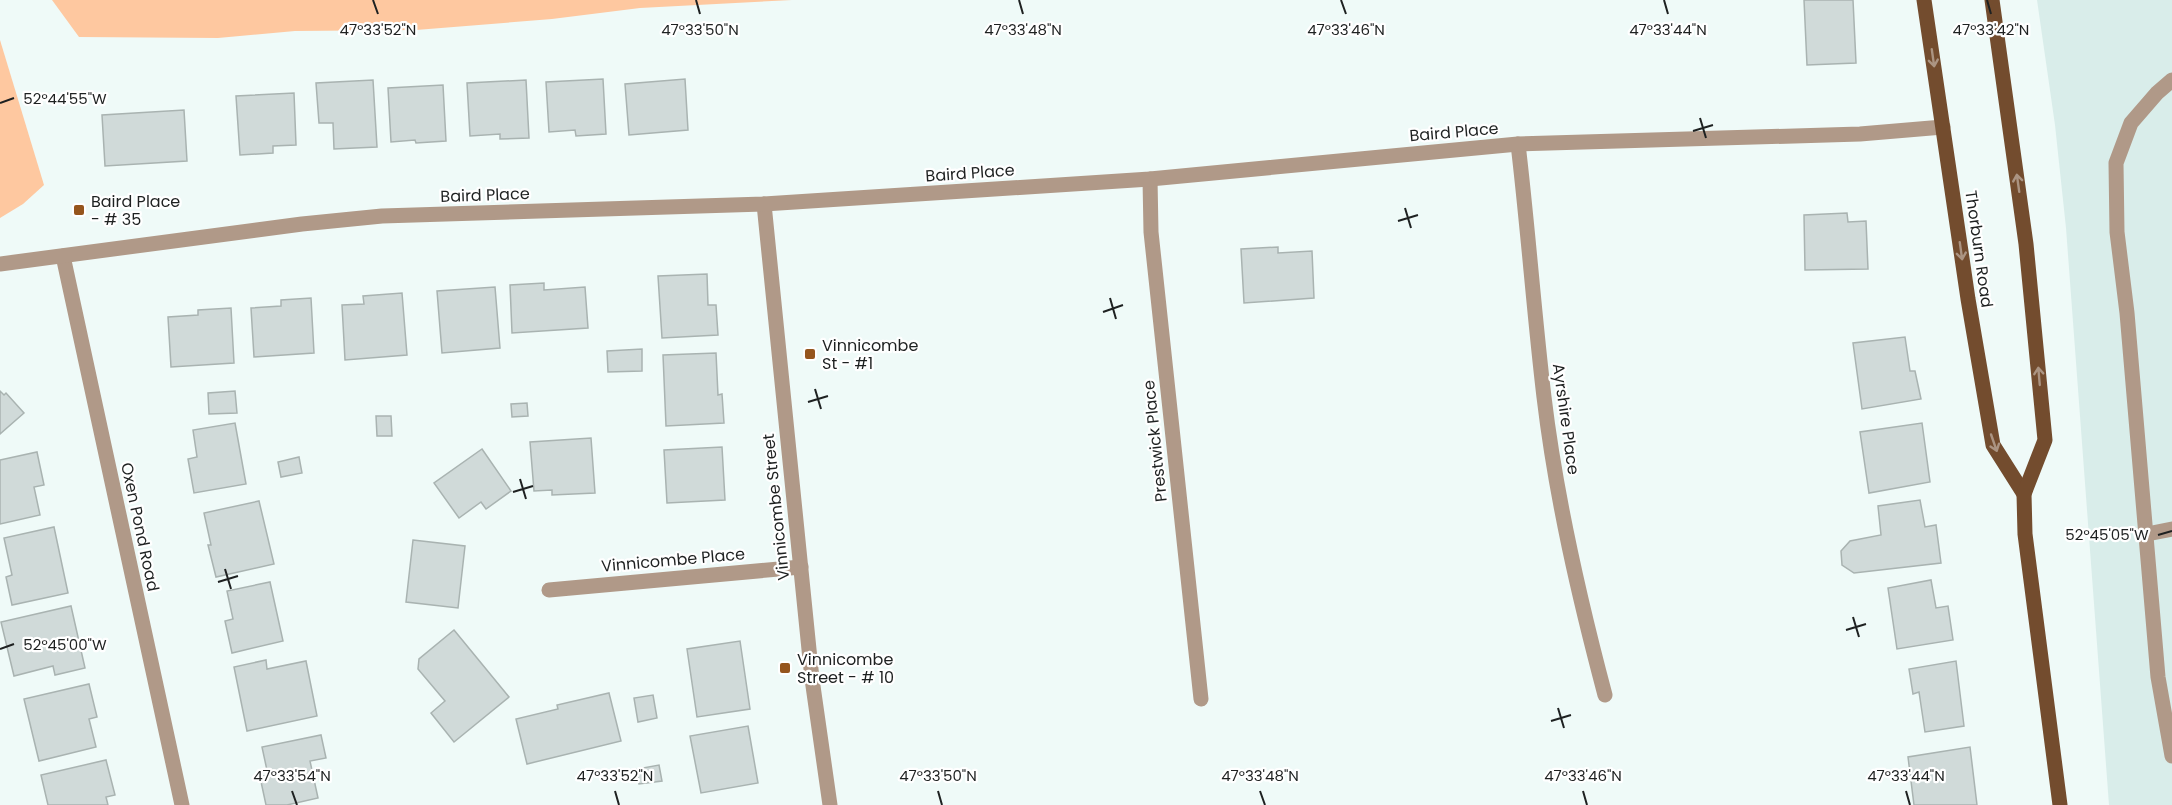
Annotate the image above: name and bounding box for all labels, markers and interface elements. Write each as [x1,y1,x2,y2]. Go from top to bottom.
text: 47°33'52"N [340,19,416,40]
text: 47°33'50"N [661,19,739,40]
text: 47°33'48"N [984,19,1062,40]
text: 47°33'46"N [1307,19,1385,40]
text: 47°33'44"N [1629,19,1707,40]
text: 47°33'42"N [1953,19,2029,40]
one-way arrow [1928,47,1939,67]
text: 52°44'55"W [23,88,107,109]
street label: Baird Place [1409,117,1500,147]
street label: Baird Place [925,158,1015,188]
one-way arrow [2012,173,2023,193]
street label: Baird Place [440,182,530,208]
street label: Thorburn Road [1959,189,1999,309]
place label: Baird Place - # 35 [91,190,180,231]
marker: Baird Place - # 35 [72,203,86,217]
one-way arrow [1956,240,1967,260]
place label: Vinnicombe St - #1 [822,334,918,375]
marker: Vinnicombe St - #1 [803,347,817,361]
street label: Ayrshire Place [1547,362,1585,476]
one-way arrow [2033,367,2044,387]
street label: Prestwick Place [1137,379,1173,503]
street label: Vinnicombe Street [757,432,795,582]
one-way arrow [1990,433,2001,451]
street label: Oxen Pond Road [115,460,165,594]
text: 52°45'05"W [2065,524,2149,545]
street label: Vinnicombe Place [600,542,746,578]
text: 52°45'00"W [23,634,107,655]
place label: Vinnicombe Street - # 10 [797,648,894,689]
marker: Vinnicombe Street - # 10 [778,661,792,675]
text: 47°33'54"N [253,765,331,786]
text: 47°33'52"N [577,765,653,786]
text: 47°33'50"N [899,765,977,786]
text: 47°33'48"N [1221,765,1299,786]
text: 47°33'46"N [1544,765,1622,786]
text: 47°33'44"N [1867,765,1945,786]

